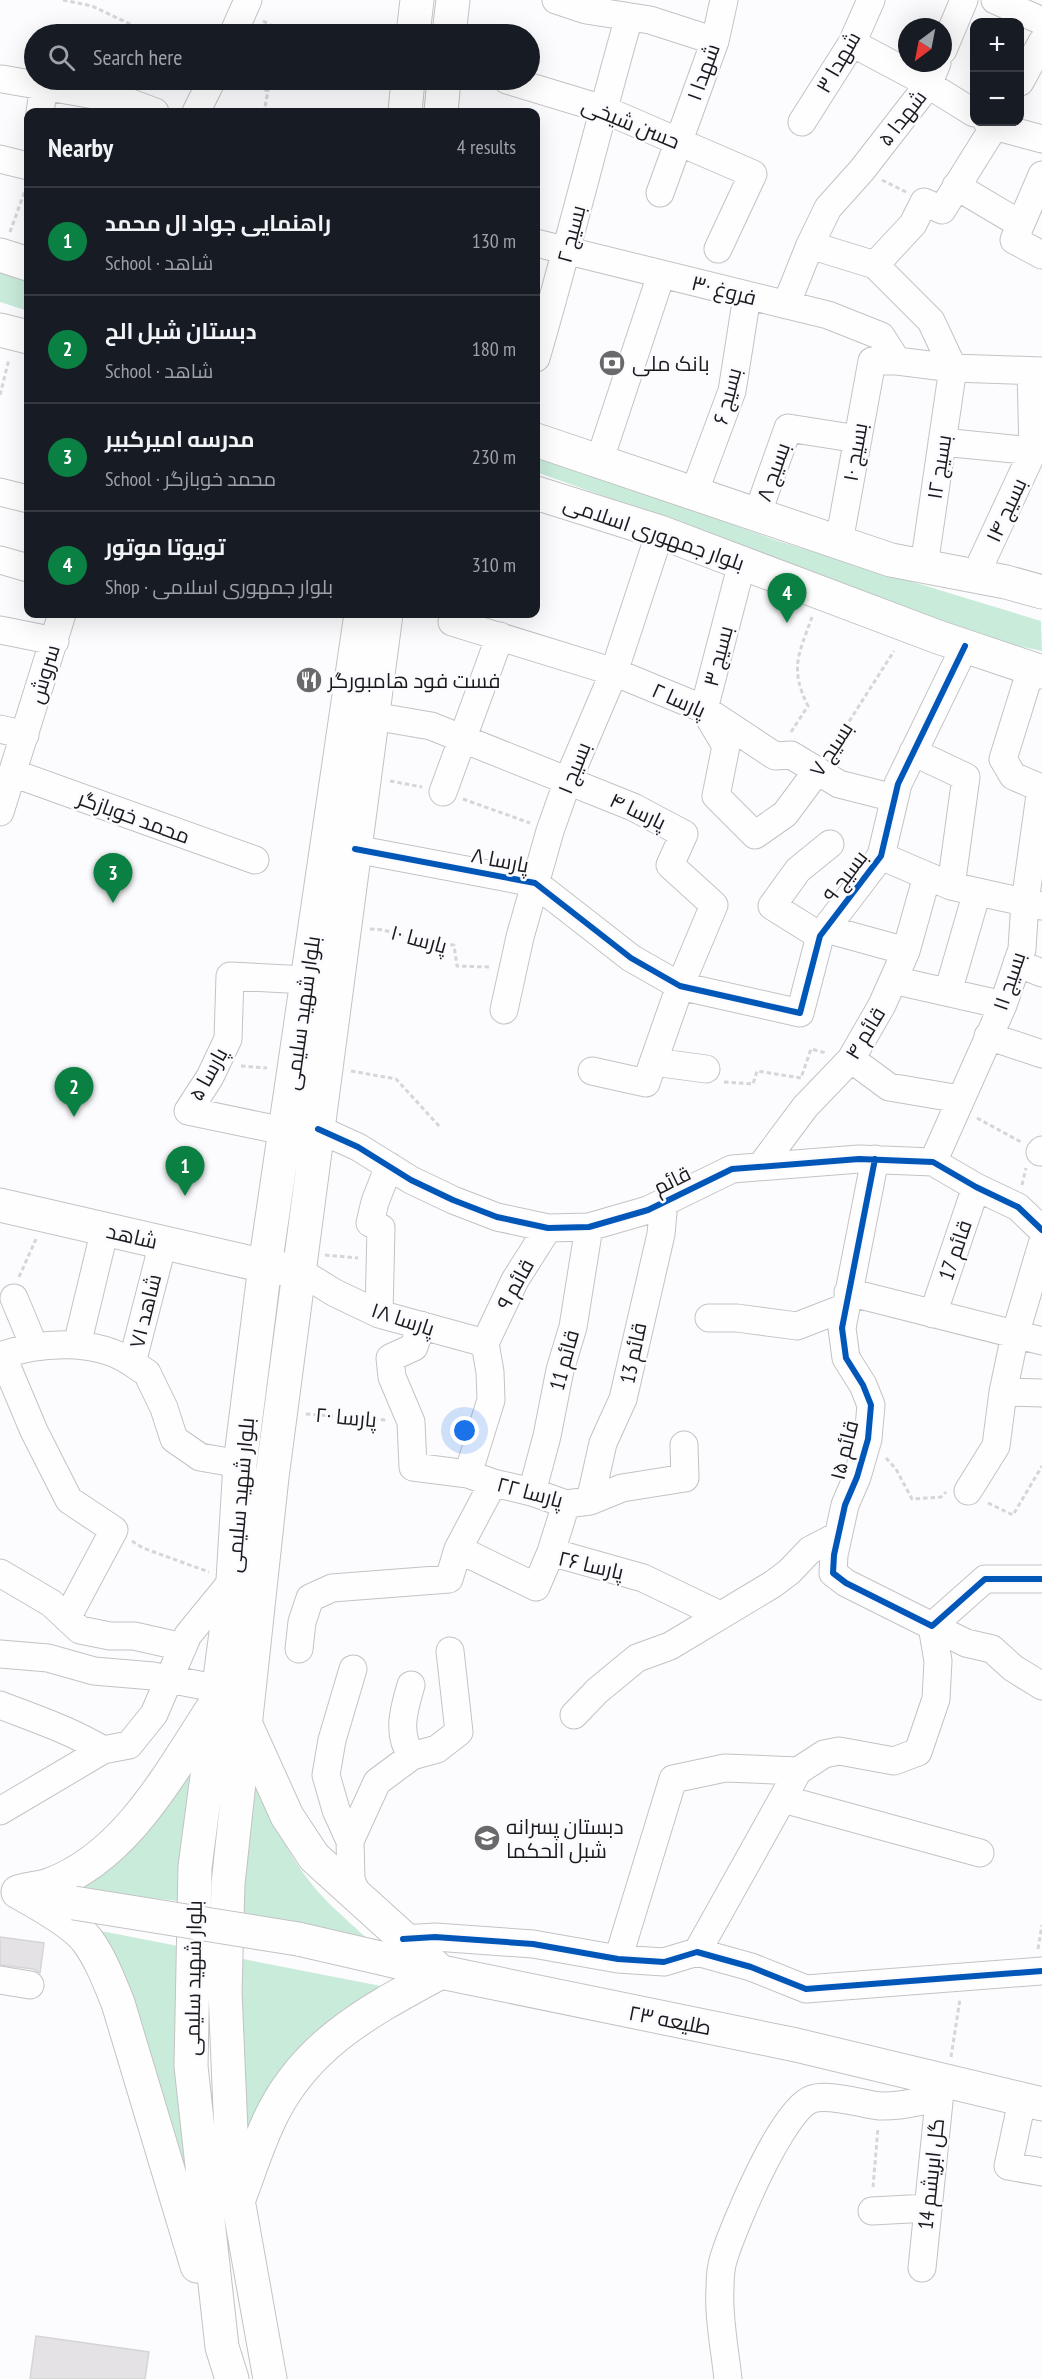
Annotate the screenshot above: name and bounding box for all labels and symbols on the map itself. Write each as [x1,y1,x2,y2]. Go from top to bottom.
north arrow [898,18,952,72]
street label: شهدا ۳ [810,26,866,98]
street label: شهدا ۱ [680,40,726,104]
street label: شهدا ۵ [872,84,932,152]
street label: حسن شیخی [578,91,684,155]
street label: بسیج ۲ [550,202,593,266]
street label: فروغ ۳۰ [688,269,759,312]
bank icon: بانک ملی [597,348,627,378]
place label: بانک ملی [632,350,710,377]
street label: بسیج ۶ [707,365,748,428]
street label: بسیج ۱۰ [837,420,874,484]
street label: بسیج ۱۲ [921,433,958,501]
street label: بسیج ۸ [750,439,797,505]
street label: بسیج ۱۴ [979,474,1033,547]
street label: بلوار جمهوری اسلامی [560,489,748,577]
pin: 4 [768,574,806,623]
street label: بسیج ۳ [697,623,740,690]
street label: سروش [22,641,66,707]
restaurant icon: فست فود هامبورگر [294,665,324,695]
place label: فست فود هامبورگر [327,667,501,694]
street label: پارسا ۲ [647,676,711,725]
street label: بسیج ۷ [803,716,860,782]
street label: بسیج ۱ [551,738,598,798]
street label: محمد خوبازگر [73,784,194,850]
street label: پارسا ۴ [605,786,671,837]
street label: پارسا ۸ [469,841,532,880]
street label: بسیج ۹ [817,845,874,908]
pin: 3 [94,854,132,903]
street label: پارسا ۱۰ [388,919,450,960]
street label: بلوار شهید سلیمی [278,934,326,1092]
street label: بسیج ۱۱ [986,948,1033,1014]
street label: قائم ۴ [839,1002,892,1065]
street label: پارسا ۵ [182,1042,235,1106]
pin: 2 [54,1068,94,1117]
pin: 1 [166,1146,204,1196]
street label: قائم [649,1159,696,1201]
street label: قائم 17 [932,1216,979,1284]
street label: شاهد [104,1217,160,1255]
street label: قائم ۹ [490,1254,541,1315]
street label: شاهد ۷۱ [123,1271,167,1351]
street label: پارسا ۱۸ [368,1296,438,1343]
street label: قائم 13 [613,1320,654,1386]
street label: قائم 11 [543,1327,586,1394]
street label: پارسا ۲۰ [314,1401,378,1434]
street label: بلوار شهید سلیمی [220,1416,260,1574]
your location [450,1416,479,1445]
street label: قائم ۱۵ [824,1417,865,1483]
street label: پارسا ۲۲ [494,1470,566,1515]
street label: پارسا ۲۶ [555,1544,627,1587]
place label: دبستان پسرانه شبل الحکما [506,1813,624,1864]
school or university icon: دبستان پسرانه شبل الحکما [472,1823,502,1853]
street label: بلوار شهید سلیمی [178,1900,208,2056]
street label: طلیعه ۲۳ [626,1999,714,2041]
street label: گل ابریشم 14 [912,2117,951,2231]

